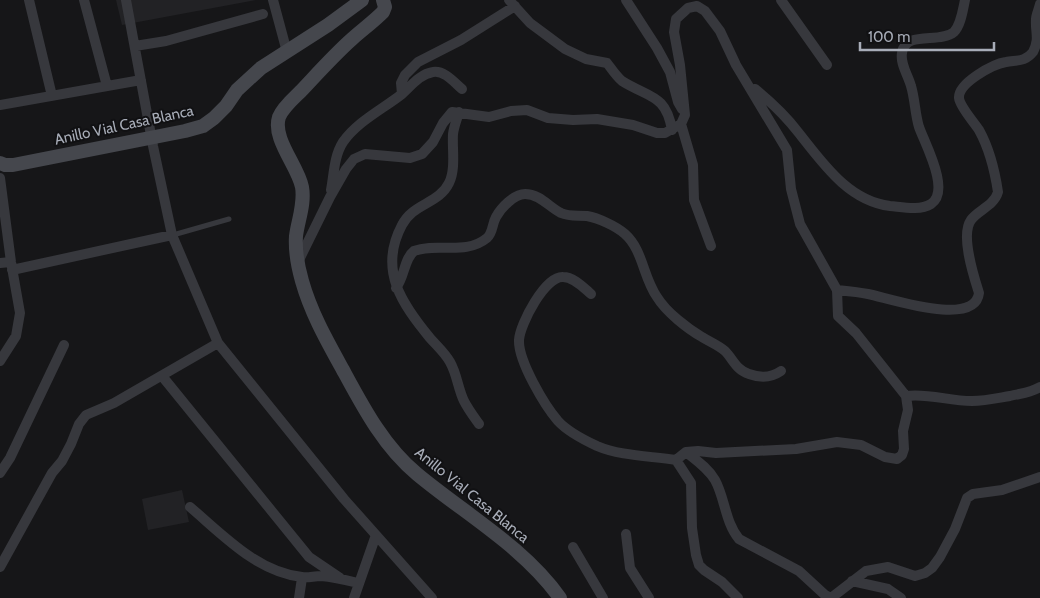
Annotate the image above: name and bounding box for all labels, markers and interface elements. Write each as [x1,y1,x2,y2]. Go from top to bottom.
scale bar [860,20,994,52]
text: 100 m [868,28,910,46]
street label: Anillo Vial Casa Blanca [53,101,196,149]
street label: Anillo Vial Casa Blanca [411,443,533,547]

